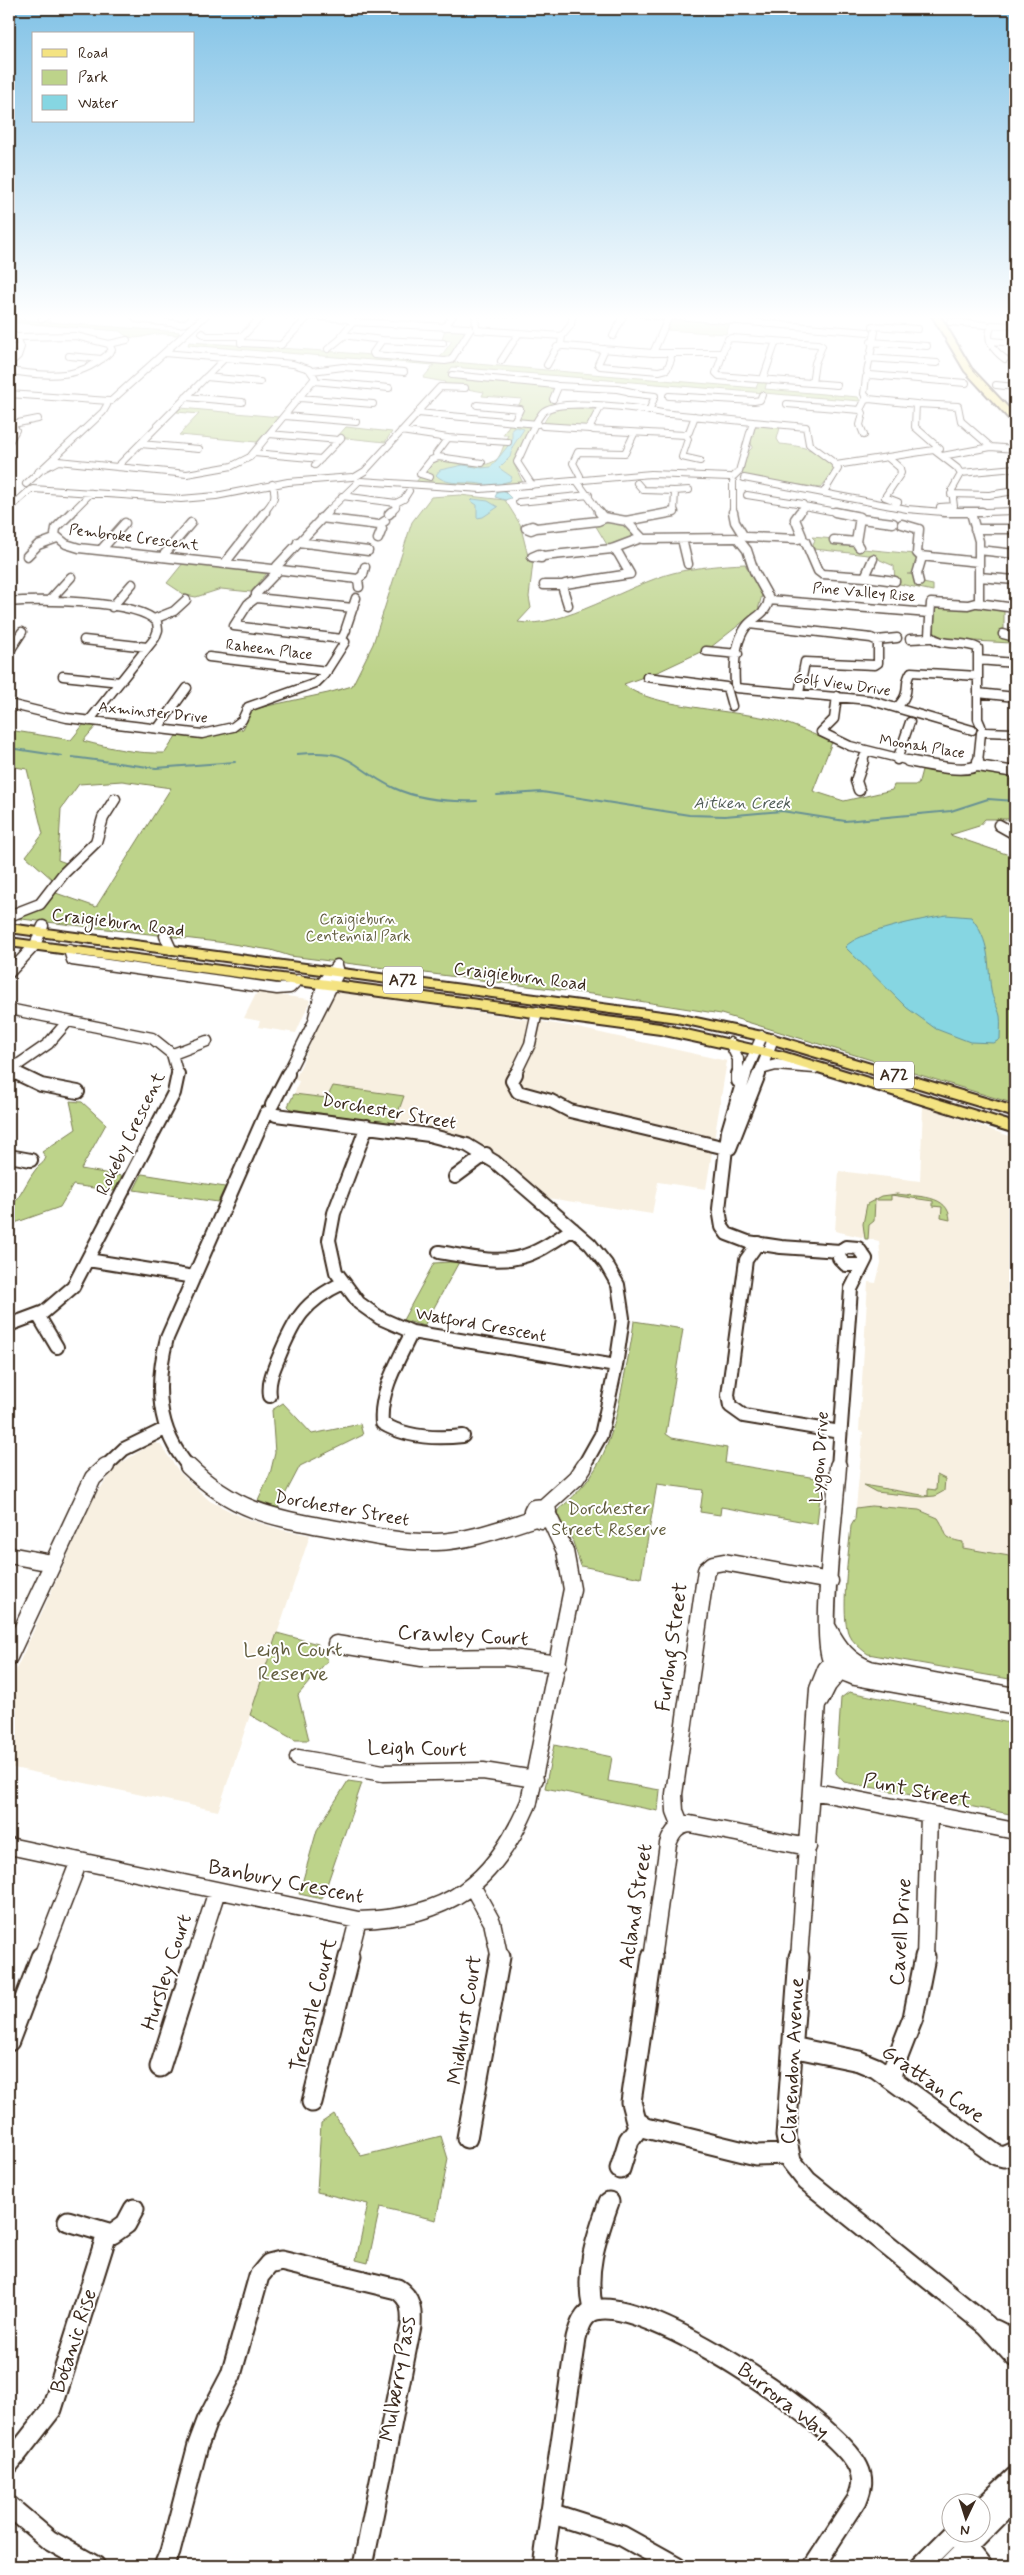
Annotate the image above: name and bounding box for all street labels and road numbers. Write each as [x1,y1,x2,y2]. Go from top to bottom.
street label: Pembroke Crescent [68,520,200,556]
street label: Pine Valley Rise [812,579,916,607]
street label: Raheen Place [225,635,314,665]
street label: Golf View Drive [792,668,892,702]
street label: Axminster Drive [97,697,209,729]
street label: Moonah Place [878,730,966,764]
street label: Craigieburn Road [50,903,186,944]
street label: Craigieburn Road [452,957,588,998]
road number: A72 [383,966,423,994]
road number: A72 [874,1062,914,1088]
street label: Rokeby Crescent [91,1068,171,1200]
street label: Dorchester Street [320,1088,458,1136]
street label: Watford Crescent [413,1302,549,1350]
street label: Lygon Drive [805,1411,836,1504]
street label: Dorchester Street [273,1485,411,1533]
street label: Furlong Street [649,1581,697,1714]
street label: Crawley Court [397,1619,529,1653]
street label: Leigh Court [367,1734,467,1764]
street label: Punt Street [860,1767,974,1815]
street label: Acland Street [612,1842,660,1970]
street label: Banbury Crescent [206,1853,366,1911]
street label: Cavell Drive [883,1877,919,1987]
street label: Hursley Court [135,1910,199,2034]
street label: Trecastle Court [284,1935,344,2075]
street label: Midhurst Court [441,1953,489,2087]
street label: Clarendon Avenue [775,1977,811,2145]
street label: Grattan Cove [876,2038,990,2130]
street label: Botanic Rise [44,2285,104,2397]
street label: Mulberry Pass [373,2314,423,2444]
street label: Burrora Way [731,2356,835,2446]

